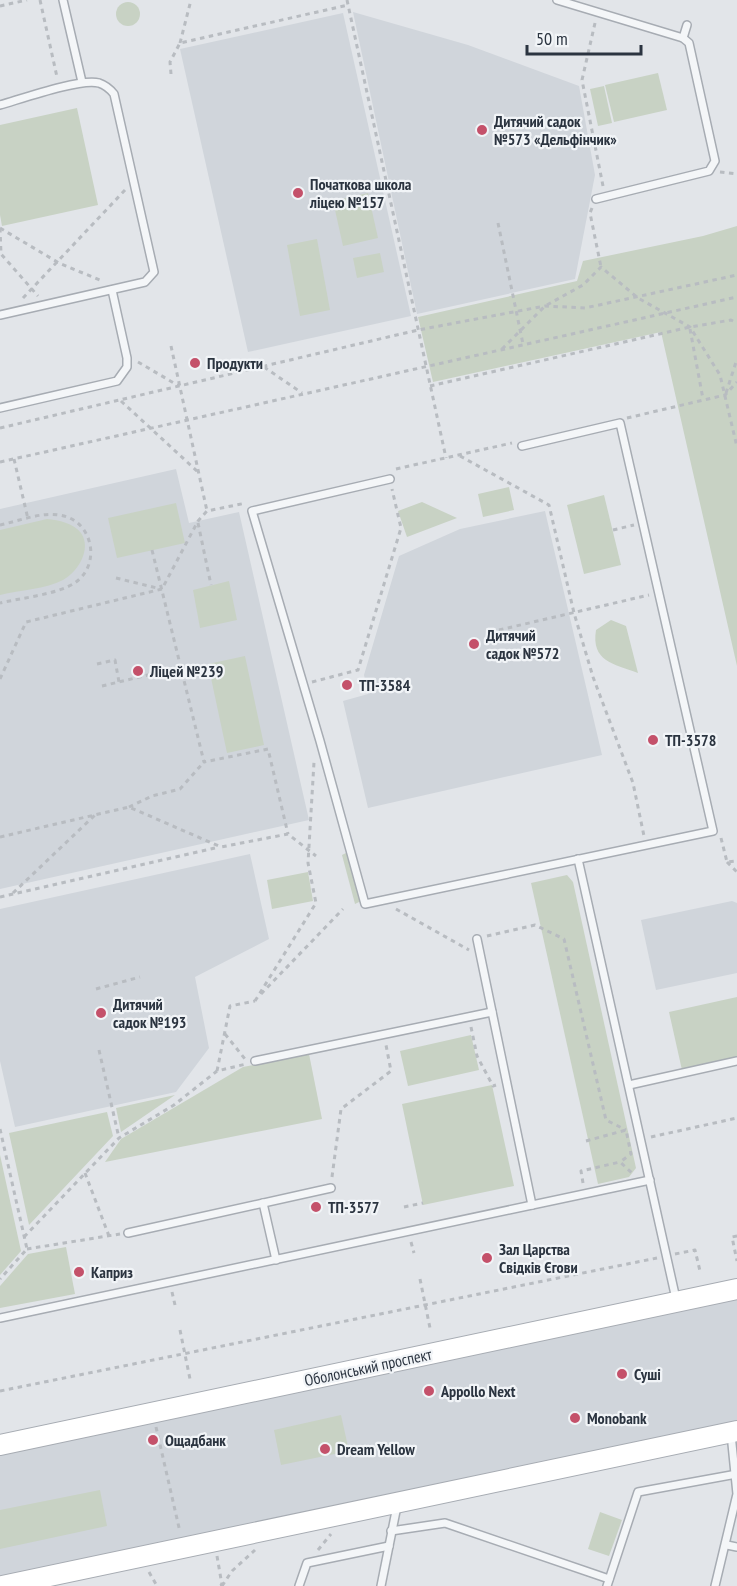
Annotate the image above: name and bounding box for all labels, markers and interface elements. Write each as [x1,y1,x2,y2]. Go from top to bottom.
scale bar [527,18,641,56]
text: 50 m [536,27,568,50]
place label: Дитячий садок №573 «Дельфінчик» [494,111,617,149]
marker: Дитячий садок №573 «Дельфінчик» [475,123,489,137]
place label: Початкова школа ліцею №157 [309,174,412,212]
marker: Початкова школа ліцею №157 [291,186,305,200]
place label: Продукти [207,353,263,373]
marker: Продукти [188,356,202,370]
place label: Дитячий садок №572 [486,625,559,663]
marker: Дитячий садок №572 [467,637,481,651]
place label: Ліцей №239 [149,661,223,681]
marker: Ліцей №239 [131,664,145,678]
place label: ТП-3584 [359,675,411,695]
marker: ТП-3584 [340,678,354,692]
place label: ТП-3578 [665,730,716,750]
marker: ТП-3578 [646,733,660,747]
place label: Дитячий садок №193 [113,994,186,1032]
marker: Дитячий садок №193 [94,1006,108,1020]
place label: ТП-3577 [328,1197,379,1217]
marker: ТП-3577 [309,1200,323,1214]
place label: Зал Царства Свідків Єгови [499,1239,578,1277]
marker: Зал Царства Свідків Єгови [480,1251,494,1265]
place label: Каприз [91,1262,133,1282]
marker: Каприз [72,1265,86,1279]
street label: Оболонський проспект [303,1344,434,1390]
place label: Суші [634,1364,661,1384]
marker: Суші [615,1367,629,1381]
place label: Appollo Next [440,1381,516,1401]
marker: Appollo Next [422,1384,436,1398]
place label: Monobank [587,1408,647,1428]
marker: Monobank [568,1411,582,1425]
place label: Ощадбанк [165,1430,226,1450]
marker: Ощадбанк [146,1433,160,1447]
place label: Dream Yellow [337,1439,415,1459]
marker: Dream Yellow [318,1442,332,1456]

